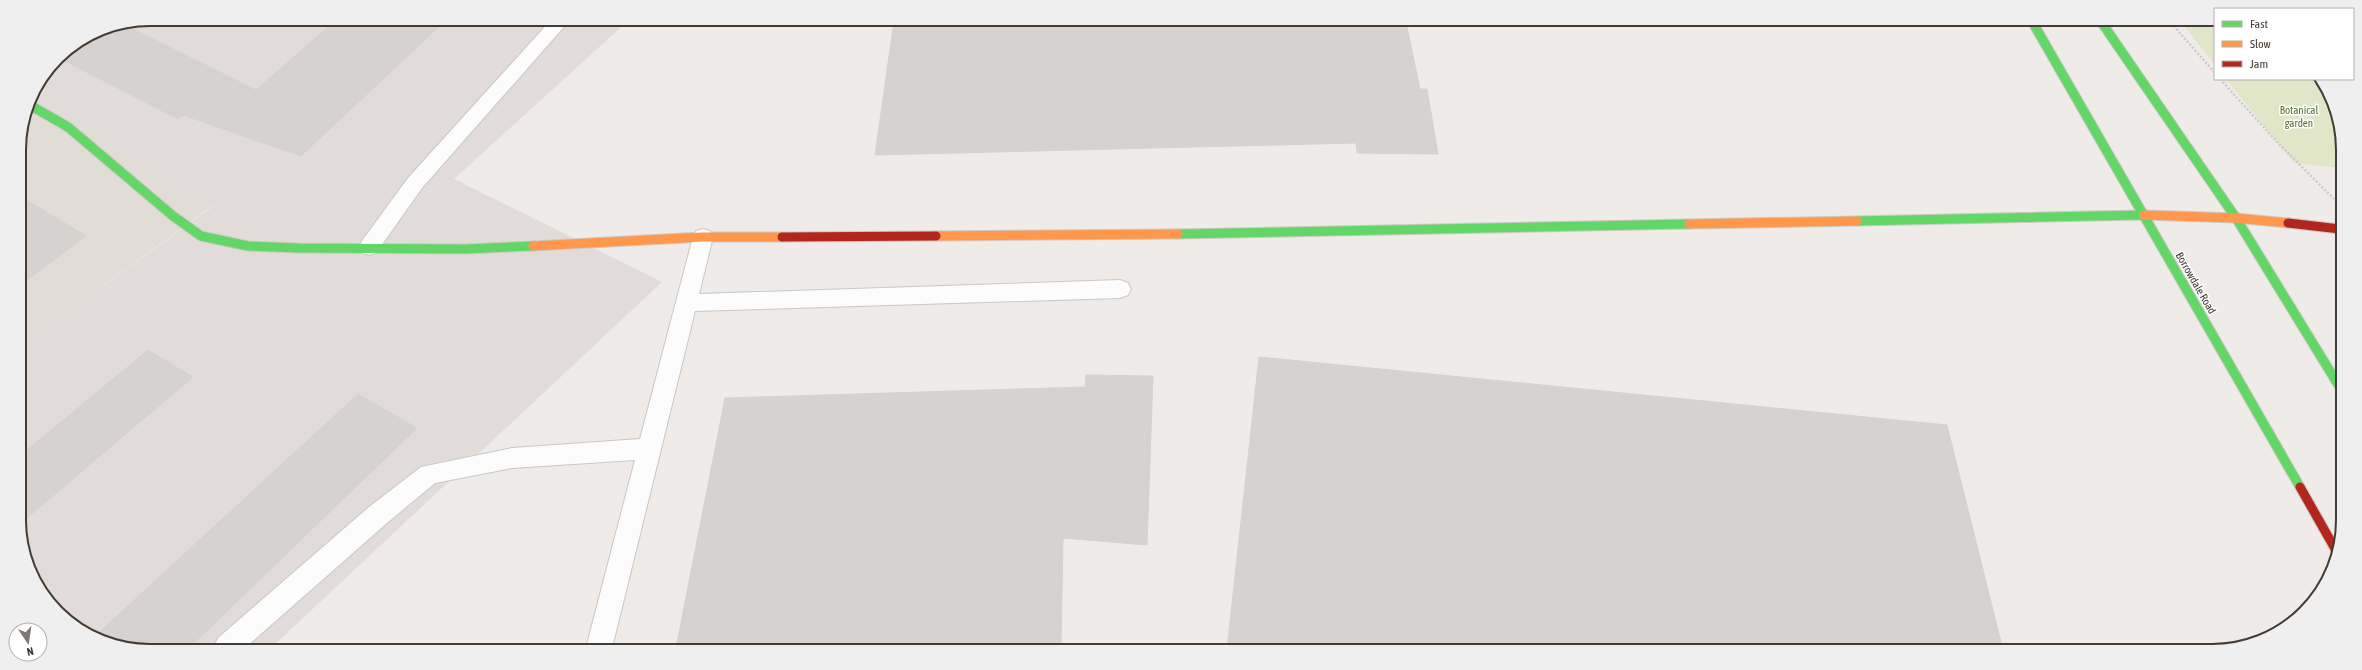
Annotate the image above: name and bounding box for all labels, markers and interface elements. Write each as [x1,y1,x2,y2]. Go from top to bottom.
legend [2214,8,2354,80]
text: Fast [2250,17,2268,31]
text: Slow [2250,37,2271,51]
text: Jam [2250,57,2268,71]
park label: Botanical garden [2280,104,2318,129]
street label: Borrowdale Road [2174,250,2218,316]
north arrow [8,622,48,662]
text: N [26,645,35,658]

